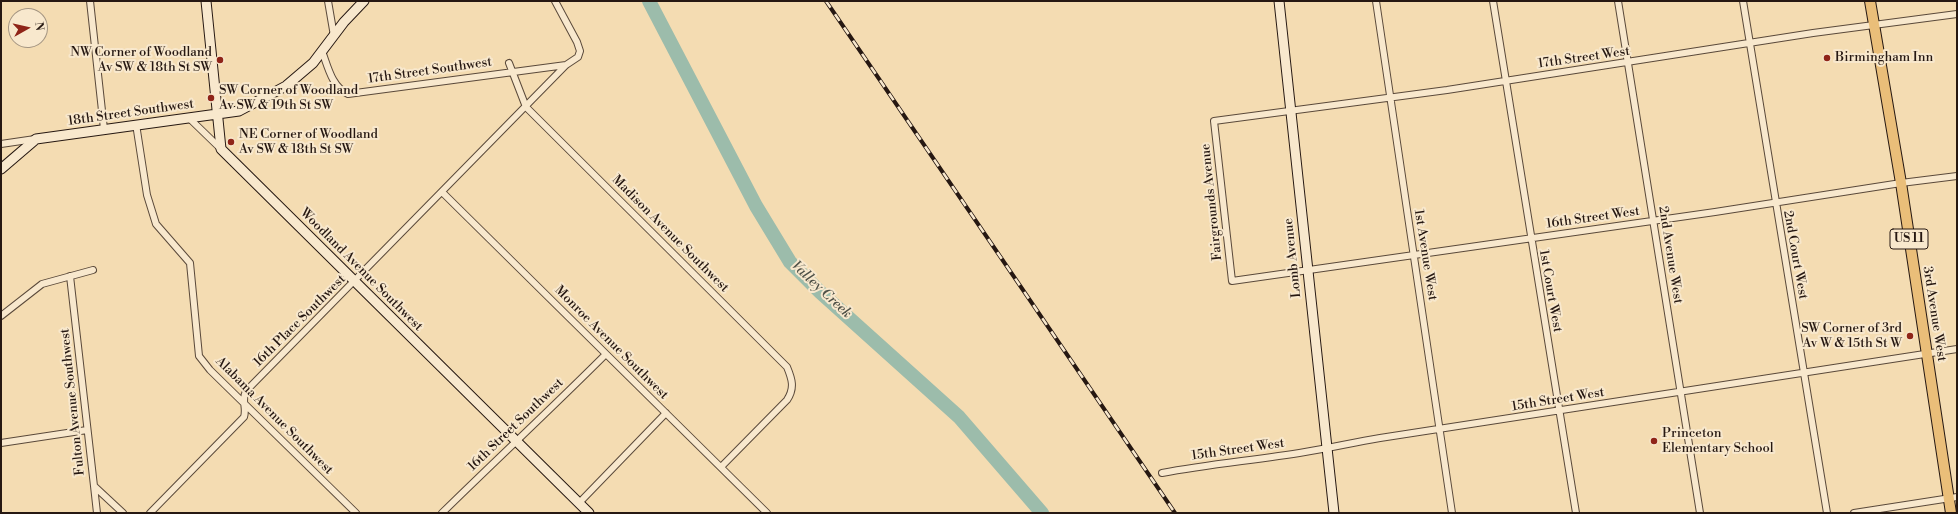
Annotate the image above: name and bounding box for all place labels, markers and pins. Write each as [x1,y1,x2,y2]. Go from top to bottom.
place label: NW Corner of Woodland Av SW & 18th St SW [70,45,212,76]
place label: Birmingham Inn [1835,50,1933,66]
marker: Birmingham Inn [1822,53,1832,63]
marker: NW Corner of Woodland Av SW & 18th St SW [215,55,225,65]
place label: SW Corner of Woodland Av SW & 19th St SW [219,83,358,114]
marker: SW Corner of Woodland Av SW & 19th St SW [206,93,216,103]
place label: NE Corner of Woodland Av SW & 18th St SW [239,127,378,158]
marker: NE Corner of Woodland Av SW & 18th St SW [226,137,236,147]
place label: SW Corner of 3rd Av W & 15th St W [1801,321,1902,352]
marker: SW Corner of 3rd Av W & 15th St W [1905,331,1915,341]
place label: Princeton Elementary School [1662,426,1774,457]
marker: Princeton Elementary School [1649,436,1659,446]

